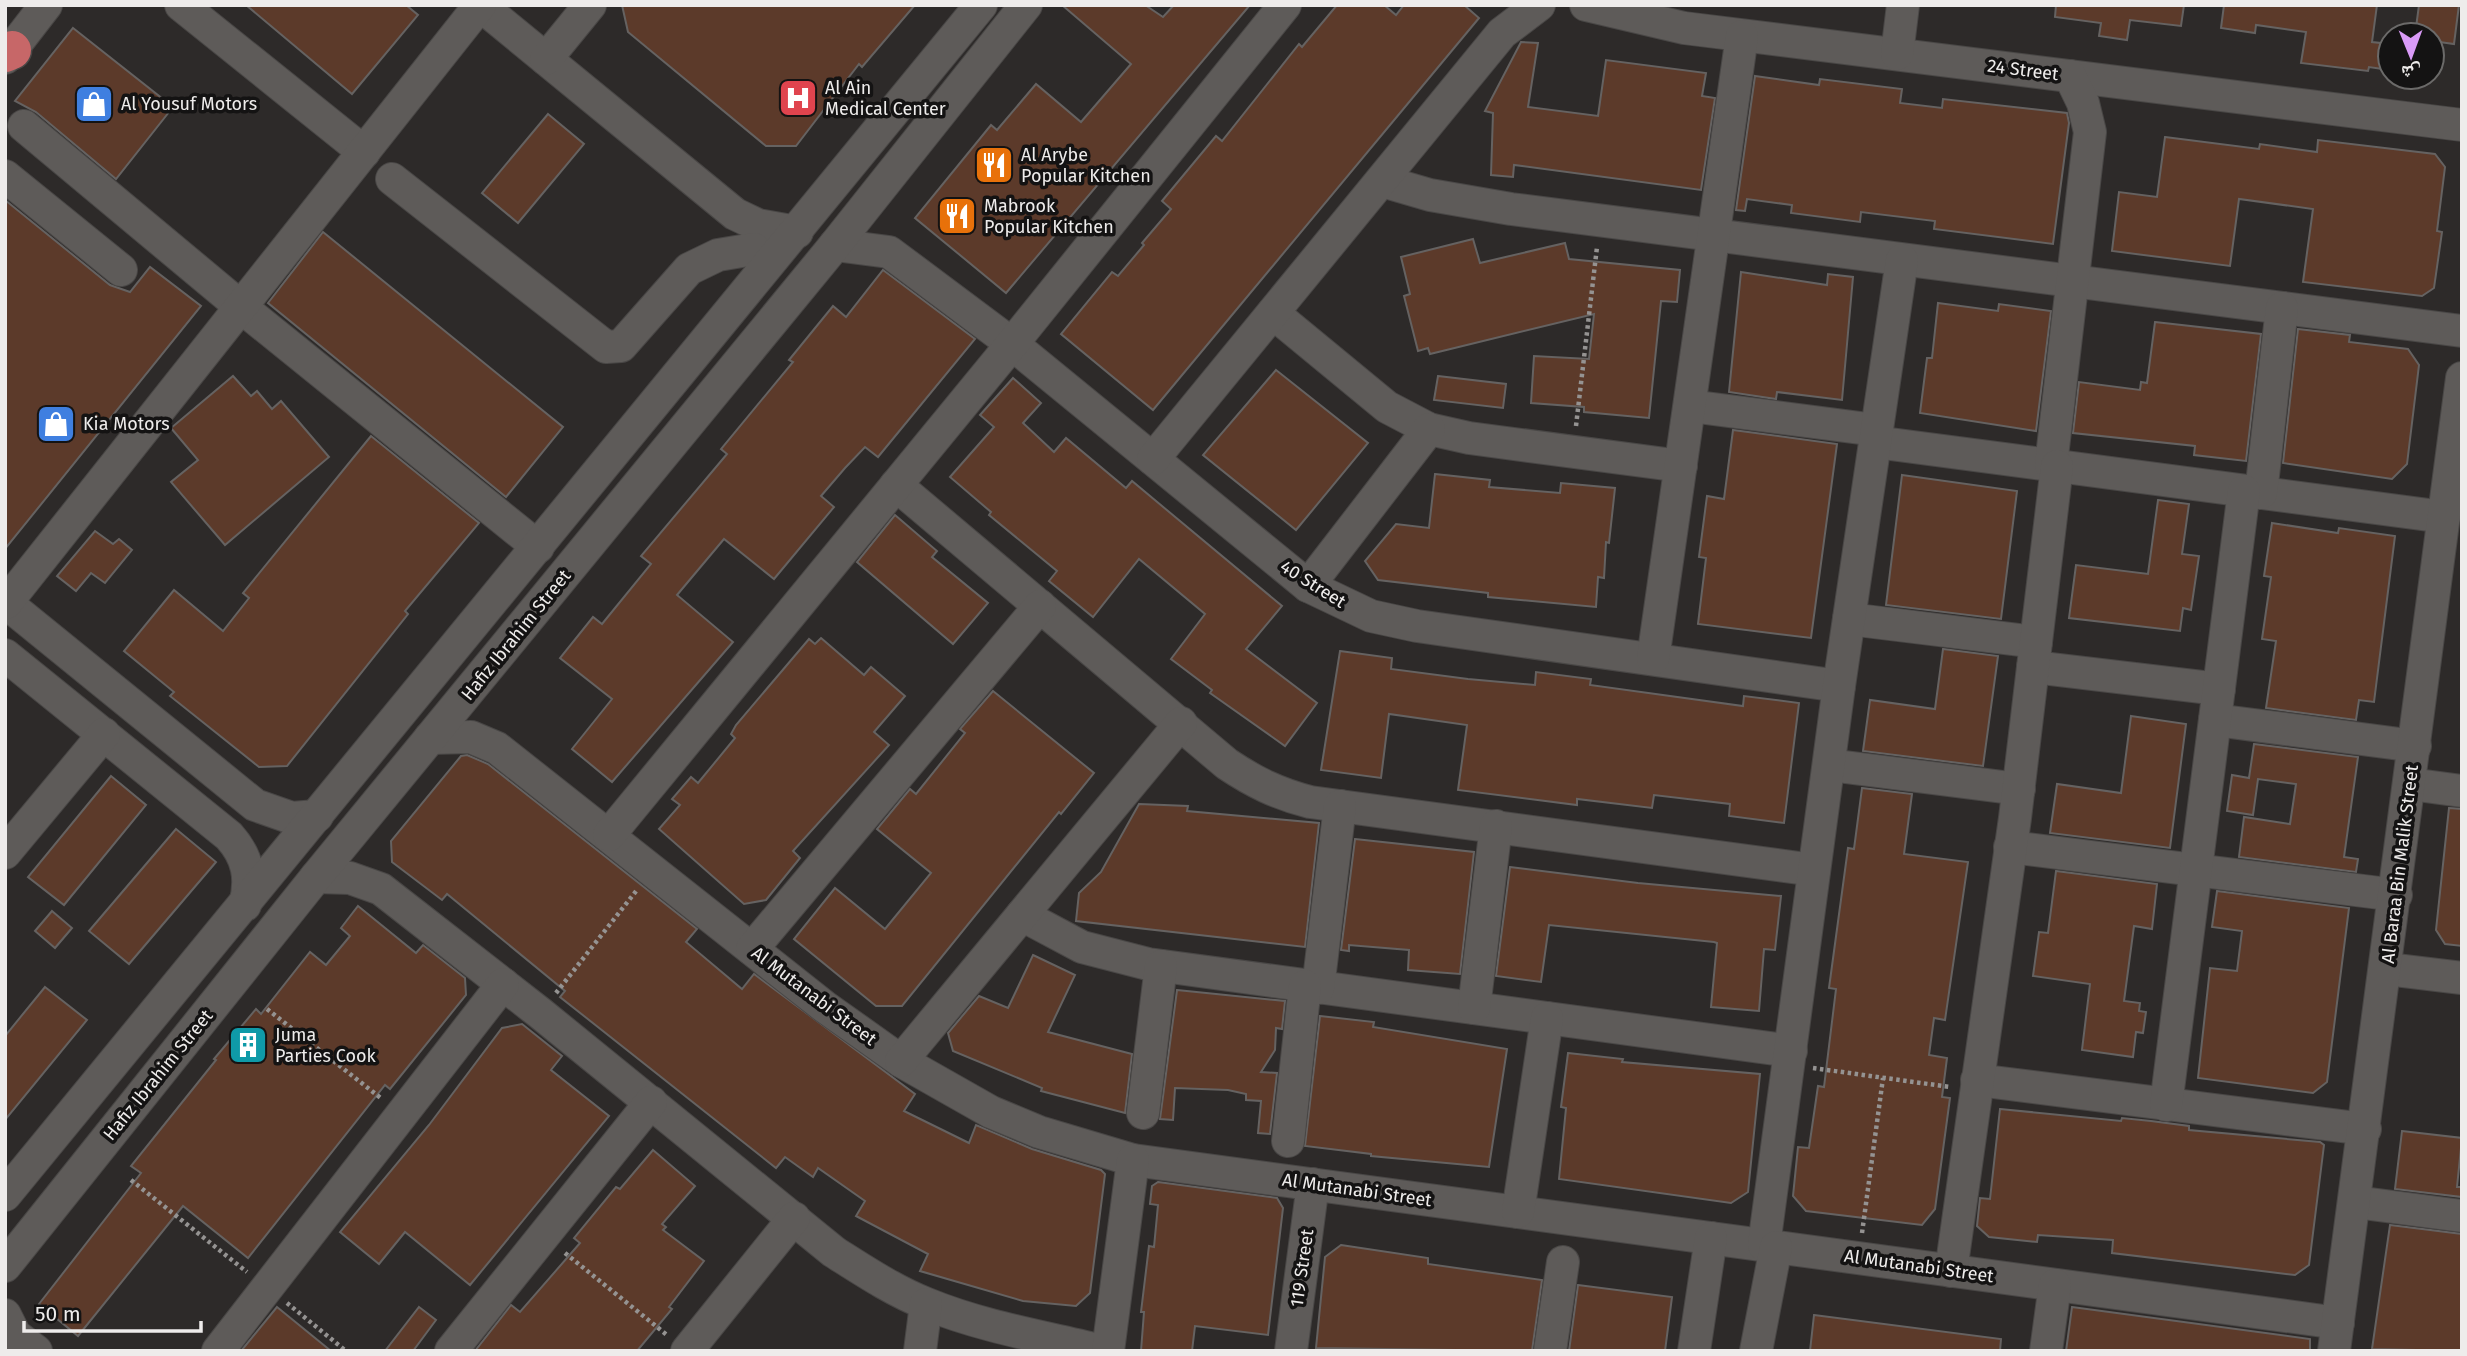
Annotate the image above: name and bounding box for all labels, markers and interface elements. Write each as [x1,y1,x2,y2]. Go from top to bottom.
north arrow [2376,21,2446,91]
street label: 24 Street [1986,55,2060,85]
text: ش [2401,61,2422,84]
hospital icon: Al Ain Medical Center [777,77,819,119]
place label: Al Ain Medical Center [825,77,946,120]
shop icon: Al Yousuf Motors [73,83,115,125]
place label: Al Yousuf Motors [121,93,257,115]
restaurant icon: Al Arybe Popular Kitchen [973,144,1015,186]
place label: Al Arybe Popular Kitchen [1021,144,1151,187]
restaurant icon: Mabrook Popular Kitchen [936,195,978,237]
place label: Mabrook Popular Kitchen [984,195,1114,238]
shop icon: Kia Motors [35,403,77,445]
place label: Kia Motors [83,413,170,435]
street label: 40 Street [1276,555,1350,613]
street label: Hafiz Ibrahim Street [457,565,576,705]
street label: Al Baraa Bin Malik Street [2377,763,2423,965]
street label: Al Mutanabi Street [747,942,881,1050]
street label: Hafiz Ibrahim Street [99,1005,218,1145]
building icon: Juma Parties Cook [227,1024,269,1066]
place label: Juma Parties Cook [275,1024,377,1067]
street label: Al Mutanabi Street [1281,1169,1434,1211]
street label: 119 Street [1286,1227,1318,1308]
street label: Al Mutanabi Street [1843,1245,1996,1287]
scale bar [24,1290,201,1334]
text: 50 m [35,1301,81,1327]

